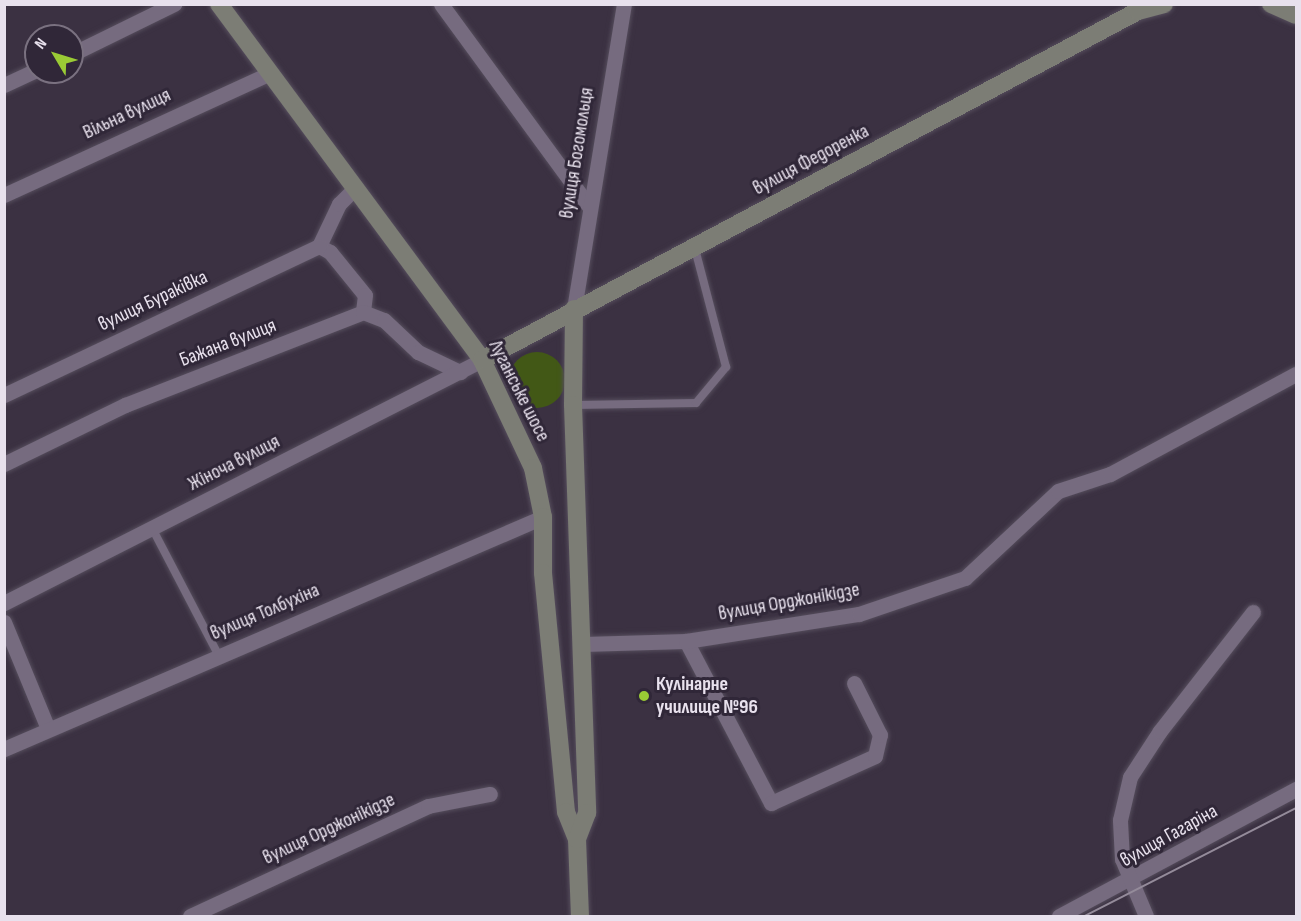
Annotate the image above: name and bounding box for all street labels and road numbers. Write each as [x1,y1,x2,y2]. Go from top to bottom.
street label: Вільна вулиця [79,83,175,145]
street label: вулиця Богомольця [555,86,599,220]
street label: вулиця Федоренка [749,119,873,201]
street label: вулиця Бураківка [95,265,211,337]
street label: Бажана вулиця [176,314,280,372]
street label: Луганське шосе [483,336,555,446]
street label: Жіноча вулиця [184,430,284,496]
street label: вулиця Толбухіна [207,578,323,646]
street label: вулиця Орджонікідзе [716,578,862,626]
street label: вулиця Орджонікідзе [259,788,399,870]
street label: вулиця Гагаріна [1116,799,1222,873]

